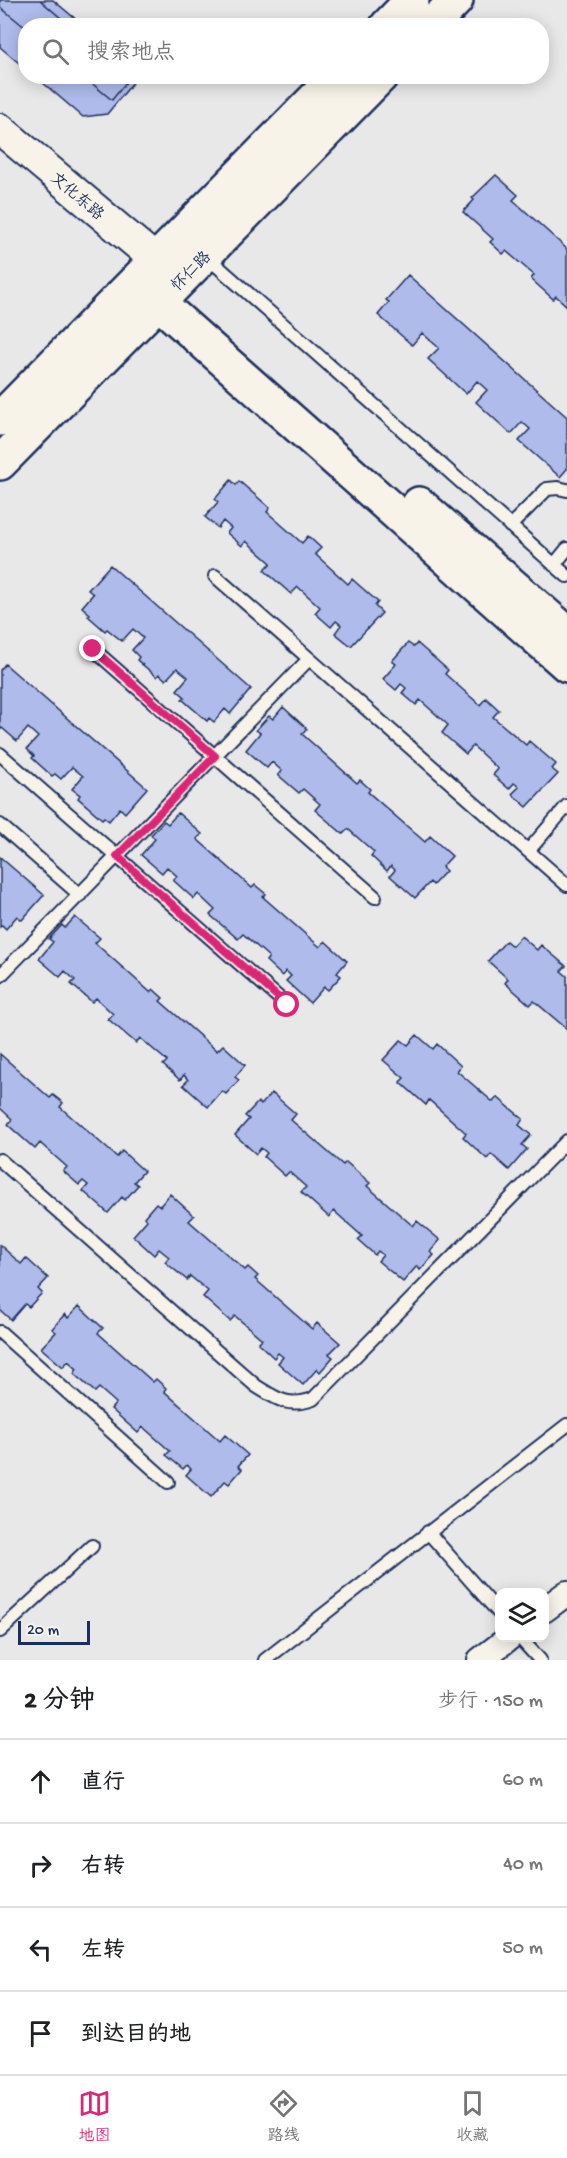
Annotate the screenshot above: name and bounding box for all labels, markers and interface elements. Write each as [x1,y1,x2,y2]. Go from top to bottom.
search box [18,18,549,84]
icon: search [39,35,72,68]
text: 搜索地点 [87,41,175,67]
street label: 文化东路 [45,168,108,226]
street label: 怀仁路 [167,247,216,296]
route end [79,635,105,661]
route start [273,991,299,1017]
map controls [495,1588,549,1642]
button: layers [495,1588,549,1642]
scale bar [18,1618,90,1646]
text: 20 m [27,1622,59,1641]
text: 2 分钟 [24,1687,95,1718]
text: 步行 · 150 m [438,1691,543,1714]
icon: ahead [24,1765,57,1798]
text: 60 m [503,1770,543,1793]
text: 直行 [81,1771,125,1797]
icon: right [24,1849,57,1882]
text: 40 m [503,1854,543,1877]
text: 右转 [81,1855,125,1881]
icon: left [24,1933,57,1966]
text: 50 m [502,1938,543,1961]
text: 左转 [81,1939,125,1965]
icon: arrive [24,2017,57,2050]
text: 到达目的地 [81,2023,191,2049]
tab: 地图 [78,2087,111,2147]
tab: 路线 [267,2087,300,2147]
tab: 收藏 [456,2087,489,2147]

